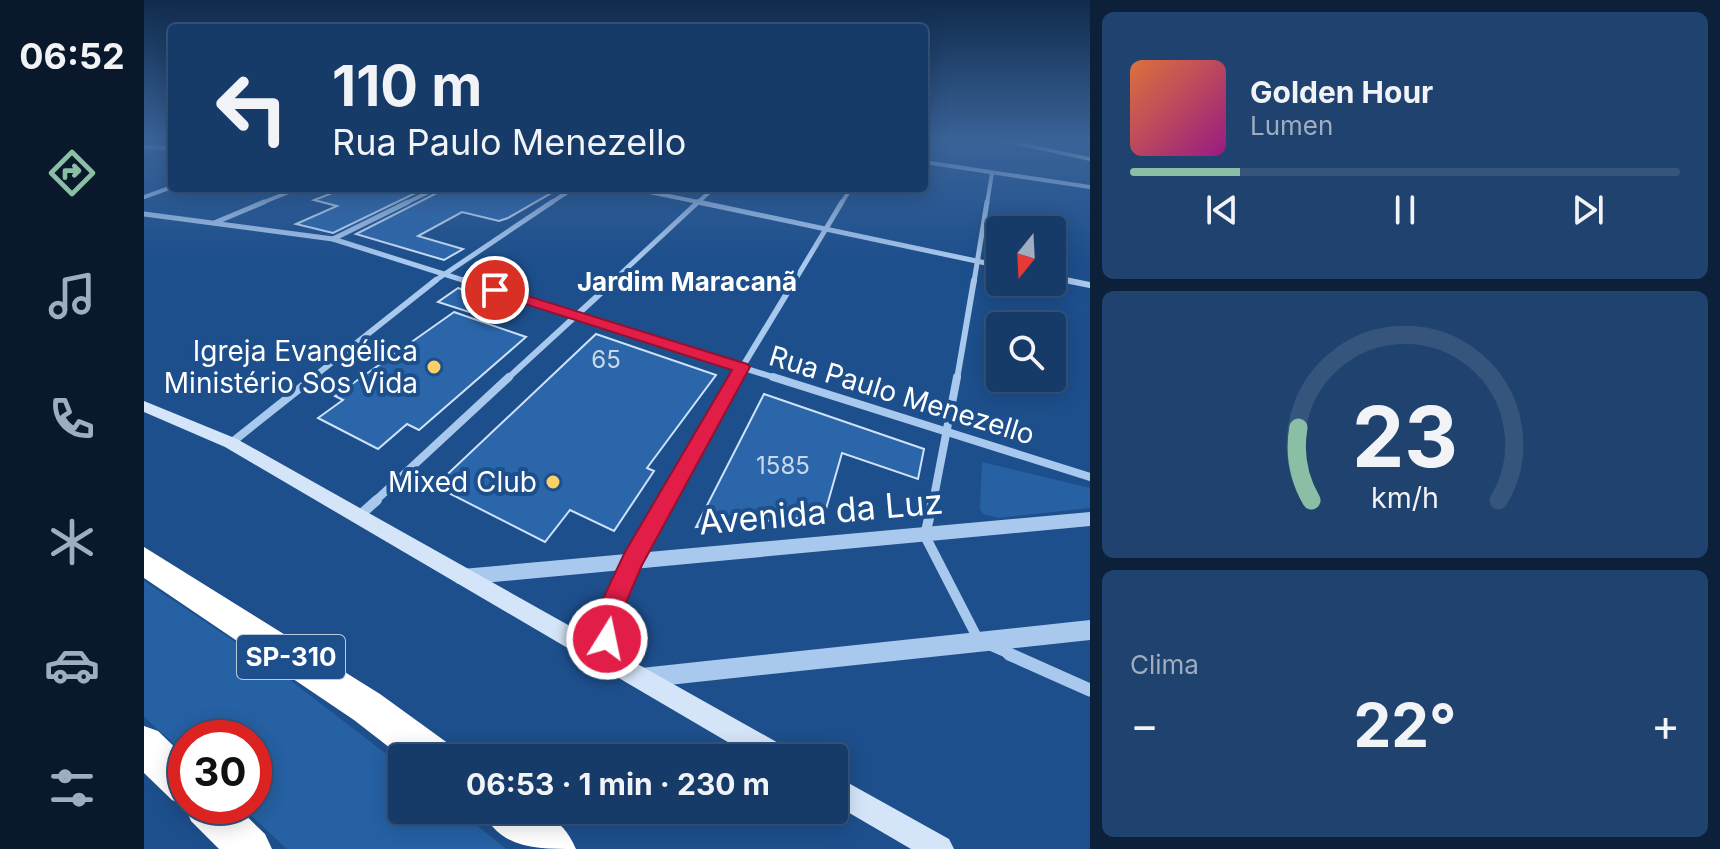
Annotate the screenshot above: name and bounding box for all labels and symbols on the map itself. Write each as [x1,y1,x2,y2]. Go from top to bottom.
north arrow [986,216,1066,296]
pin [461,256,529,324]
district label: Jardim Maracanã [577,266,797,297]
place label: Igreja Evangélica Ministério Sos Vida [164,334,418,400]
street label: Rua Paulo Menezello [765,338,1039,452]
house number: 65 [591,345,621,374]
marker: Igreja Evangélica Ministério Sos Vida [425,358,443,376]
house number: 1585 [756,451,810,480]
place label: Mixed Club [388,465,537,499]
marker: Mixed Club [544,473,562,491]
street label: Avenida da Luz [697,480,945,543]
position arrow [565,597,649,681]
road number: SP-310 [237,635,345,679]
speed limit sign: 30 [168,720,272,824]

